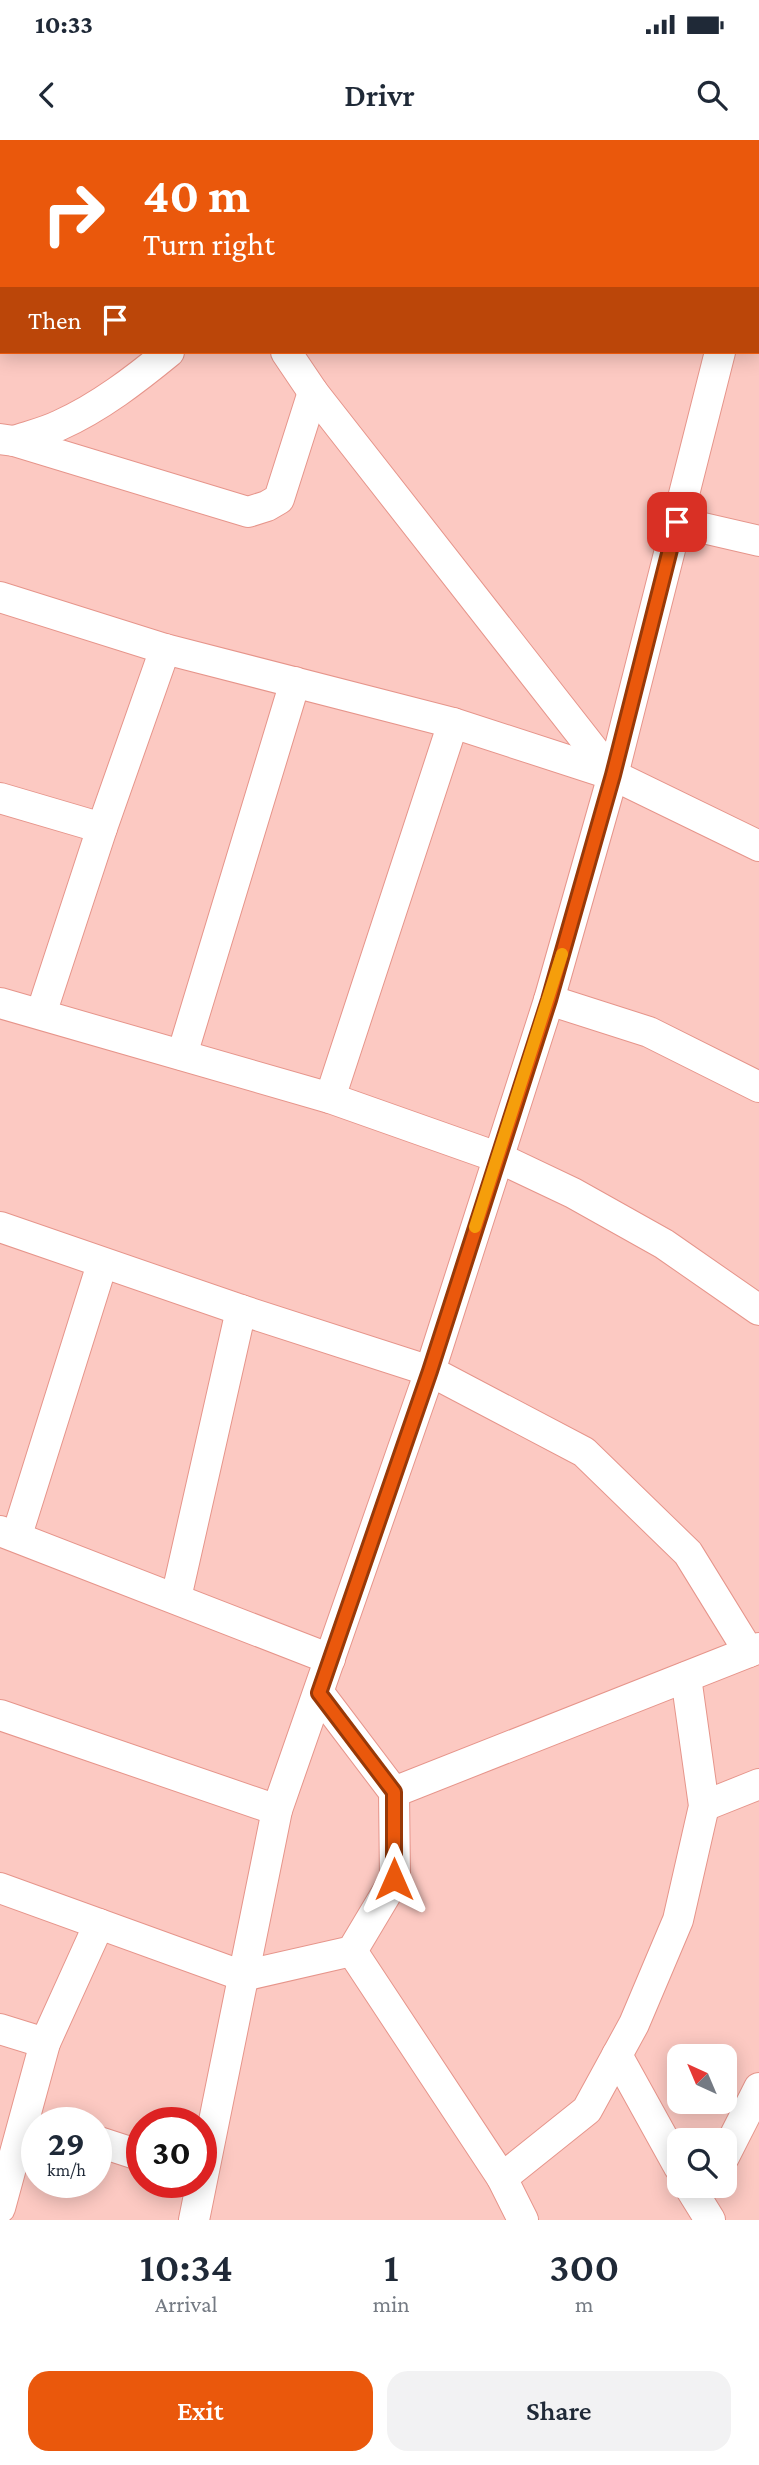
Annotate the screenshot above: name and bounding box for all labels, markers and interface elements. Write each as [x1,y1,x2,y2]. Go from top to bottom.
text: 10:33 [35,10,93,39]
icon: back [28,76,66,114]
icon: search [693,76,731,114]
text: Drivr [344,77,415,113]
icon: right [28,168,119,259]
text: 40 m [143,168,250,223]
text: Turn right [143,226,275,262]
icon: arrive [96,301,134,339]
text: Then [28,306,82,335]
pin [647,492,707,552]
icon: arrive [658,503,696,541]
position arrow [357,1842,431,1916]
north arrow [667,2044,737,2114]
map controls [667,2044,737,2198]
speed limit sign: 30 [126,2107,217,2198]
text: 29 [48,2124,85,2163]
button: search [667,2128,737,2198]
text: km/h [47,2160,86,2180]
text: 10:34 [140,2243,233,2290]
text: 1 [384,2243,399,2290]
text: 300 [549,2243,619,2290]
text: Arrival [155,2291,218,2317]
text: min [373,2291,410,2317]
text: m [575,2291,594,2317]
button: Exit [28,2371,373,2451]
button: Share [387,2371,731,2451]

